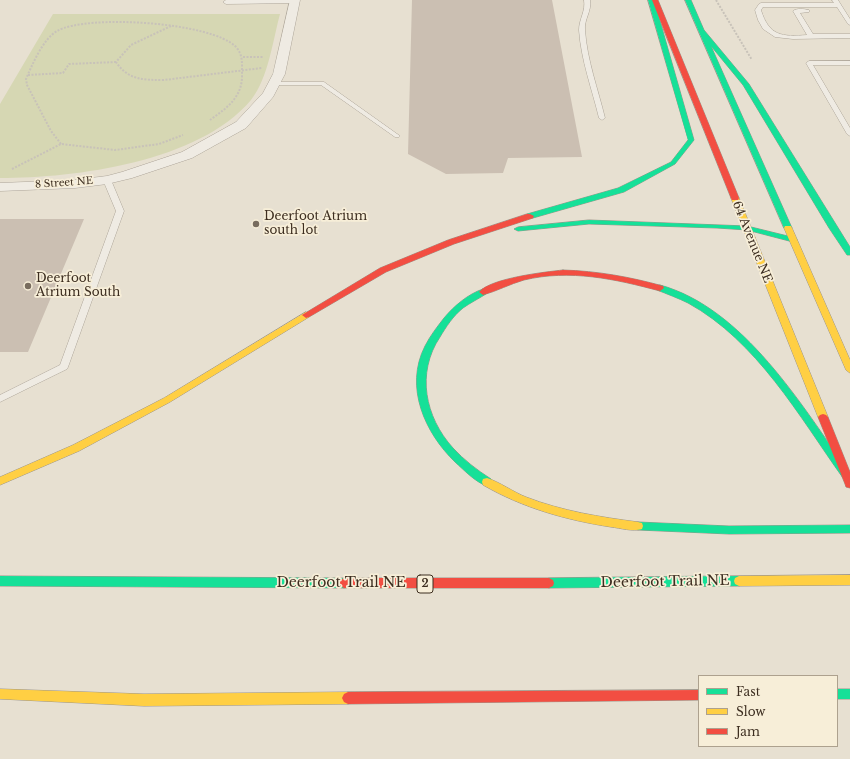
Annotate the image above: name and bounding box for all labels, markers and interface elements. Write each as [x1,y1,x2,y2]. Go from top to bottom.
street label: 8 Street NE [35,175,93,191]
street label: 64 Avenue NE [729,199,775,285]
place label: Deerfoot Atrium south lot [264,210,367,238]
marker: Deerfoot Atrium south lot [251,219,261,229]
place label: Deerfoot Atrium South [36,272,120,300]
marker: Deerfoot Atrium South [23,281,33,291]
street label: Deerfoot Trail NE [600,572,730,592]
street label: Deerfoot Trail NE [276,575,406,591]
road number: 2 [417,575,433,593]
legend [698,675,838,747]
text: Fast [736,684,760,699]
text: Slow [736,704,765,719]
text: Jam [736,724,760,739]

